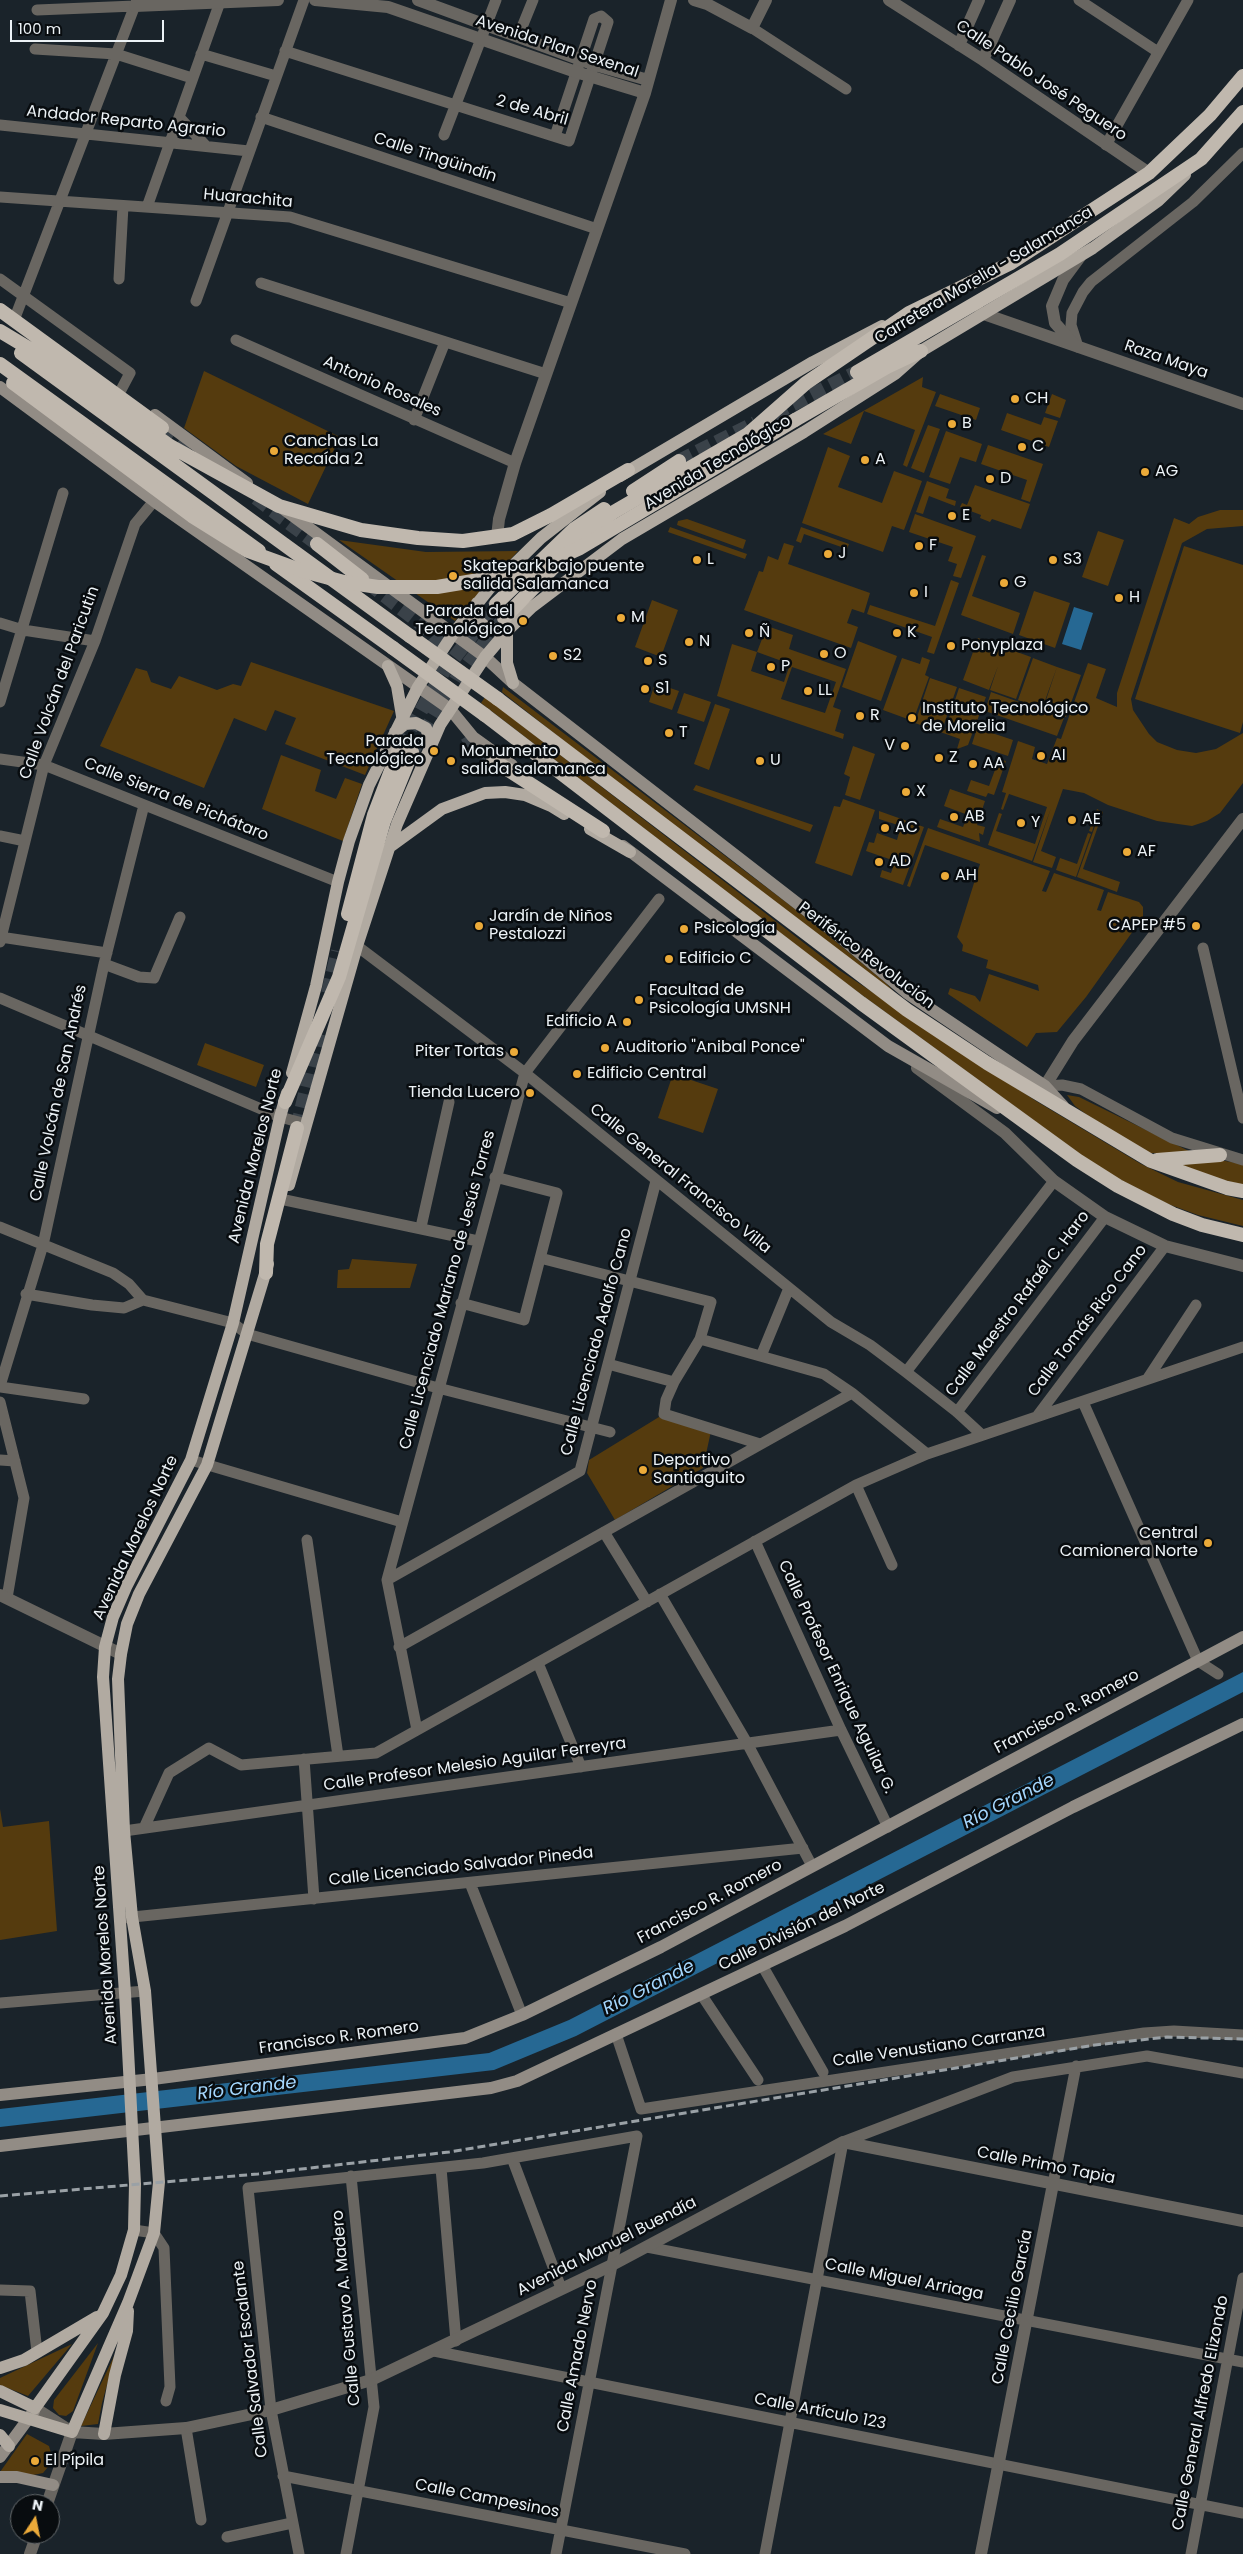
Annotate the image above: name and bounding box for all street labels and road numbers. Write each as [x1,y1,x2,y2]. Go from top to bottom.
street label: Avenida Plan Sexenal [473,12,641,82]
street label: Calle Pablo José Peguero [952,17,1130,145]
street label: 2 de Abril [494,92,570,130]
street label: Andador Reparto Agrario [26,102,226,142]
street label: Calle Tingüindín [371,129,499,187]
street label: Huarachita [203,186,293,212]
street label: Carretera Morelia - Salamanca [872,203,1096,349]
street label: Raza Maya [1122,337,1210,383]
street label: Antonio Rosales [320,352,444,422]
street label: Avenida Tecnológico [641,412,795,514]
street label: Calle Volcán del Paricutin [16,584,104,782]
street label: Calle Sierra de Pichátaro [81,754,271,846]
street label: Periférico Revolución [794,899,938,1013]
street label: Calle Volcán de San Andrés [27,983,91,1203]
street label: Avenida Morelos Norte [225,1067,287,1245]
street label: Calle General Francisco Villa [586,1100,774,1258]
street label: Calle Licenciado Mariano de Jesús Torres [396,1128,500,1452]
street label: Calle Maestro Rafaél C. Haro [942,1207,1094,1401]
street label: Calle Licenciado Adolfo Cano [557,1226,637,1458]
street label: Calle Tomás Rico Cano [1024,1241,1152,1401]
street label: Avenida Morelos Norte [89,1453,183,1623]
street label: Calle Profesor Enrique Aguilar G. [773,1557,899,1797]
street label: Francisco R. Romero [991,1666,1143,1758]
street label: Calle Profesor Melesio Aguilar Ferreyra [322,1734,628,1796]
street label: Calle Licenciado Salvador Pineda [328,1844,594,1890]
street label: Francisco R. Romero [634,1856,786,1948]
street label: Avenida Morelos Norte [90,1865,122,2045]
street label: Calle División del Norte [716,1878,888,1976]
street label: Francisco R. Romero [258,2017,420,2059]
street label: Calle Venustiano Carranza [832,2023,1046,2071]
street label: Calle Primo Tapia [975,2143,1117,2189]
street label: Avenida Manuel Buendía [514,2193,700,2301]
street label: Calle Gustavo A. Madero [329,2209,365,2407]
street label: Calle Cecilio García [989,2228,1037,2386]
street label: Calle Miguel Arriaga [823,2255,985,2305]
street label: Calle Salvador Escalante [229,2259,273,2459]
street label: Calle Amado Nervo [554,2278,602,2434]
street label: Calle General Alfredo Elizondo [1169,2294,1233,2532]
street label: Calle Artículo 123 [752,2390,888,2434]
street label: Calle Campesinos [413,2476,561,2522]

